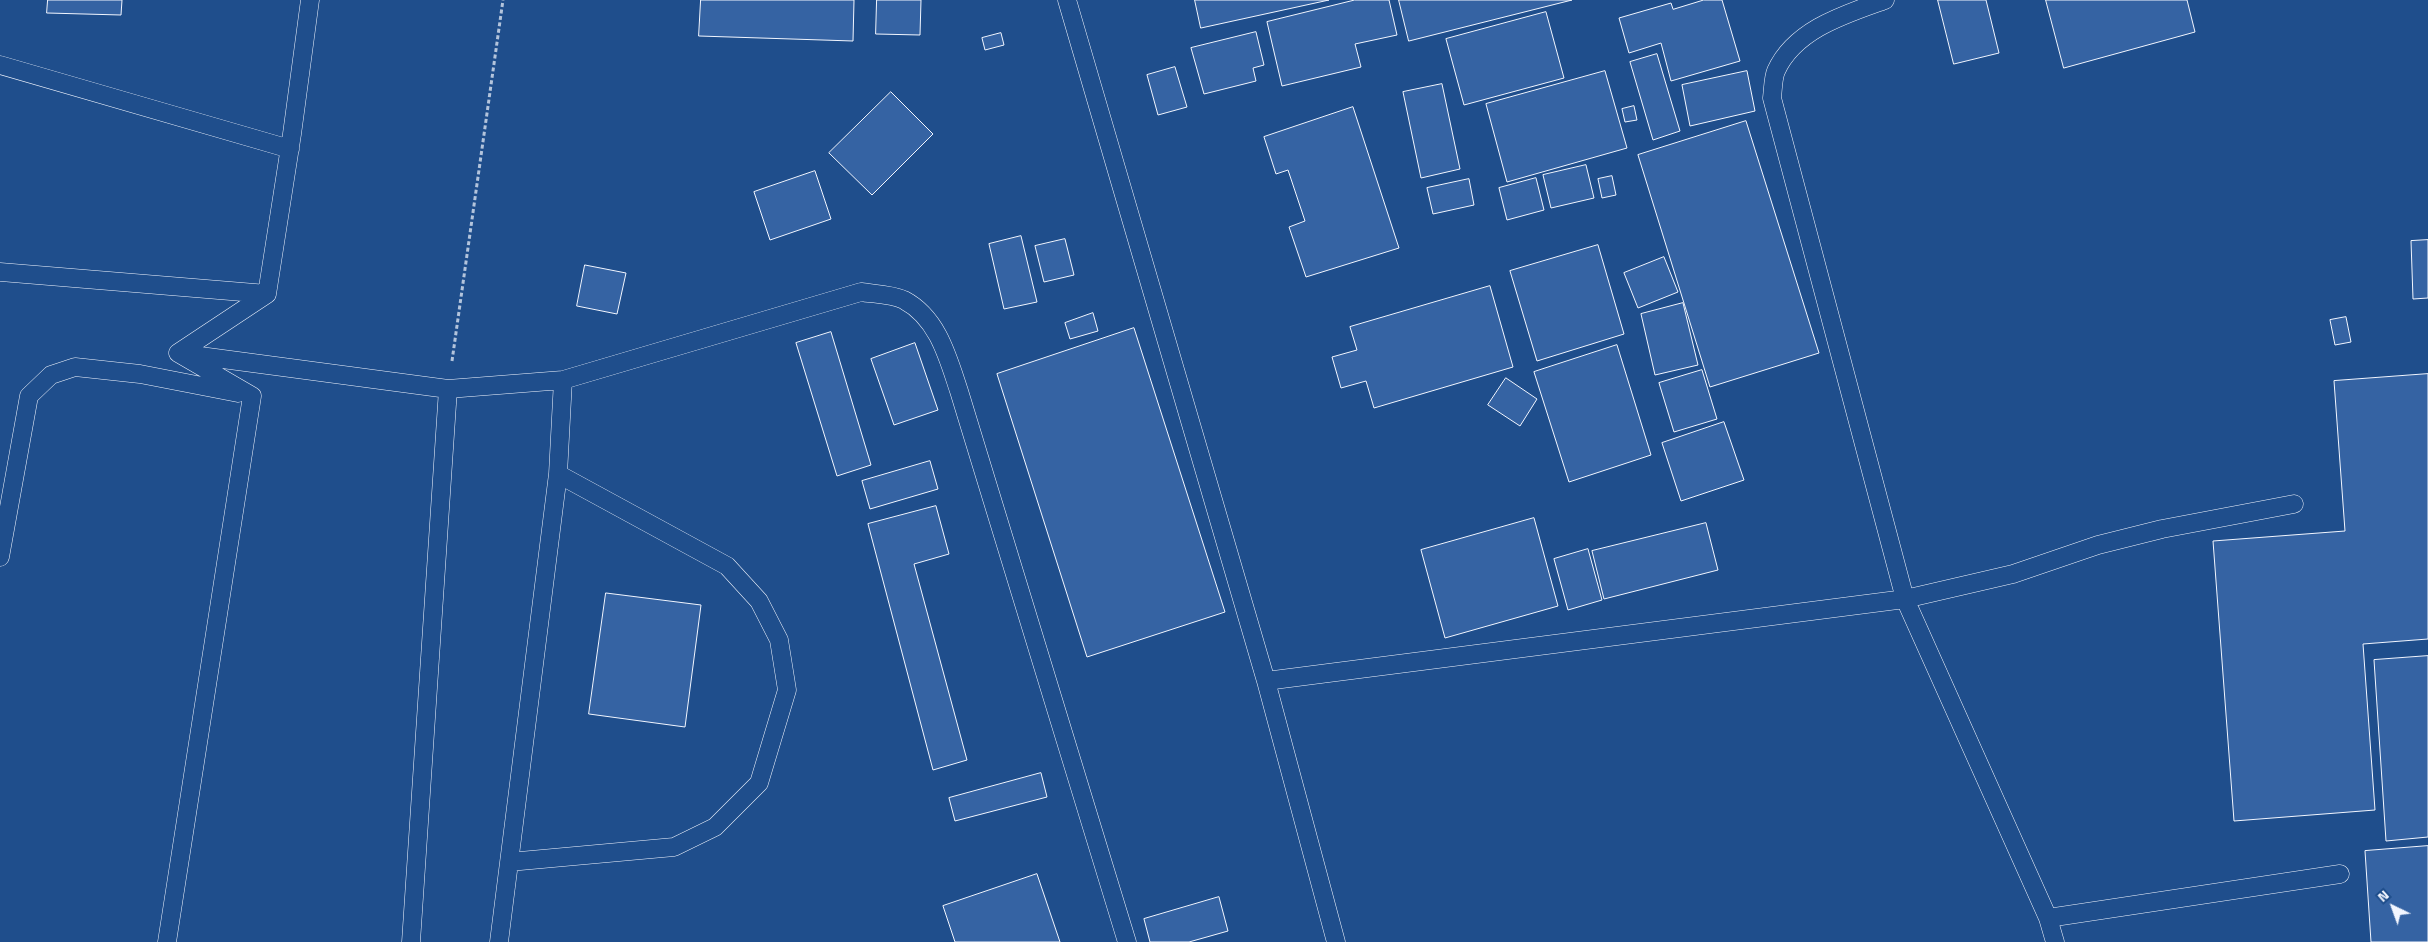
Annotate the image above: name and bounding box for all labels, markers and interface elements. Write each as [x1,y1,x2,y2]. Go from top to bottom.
north arrow [2368,882,2418,932]
text: N [2372,884,2393,907]

